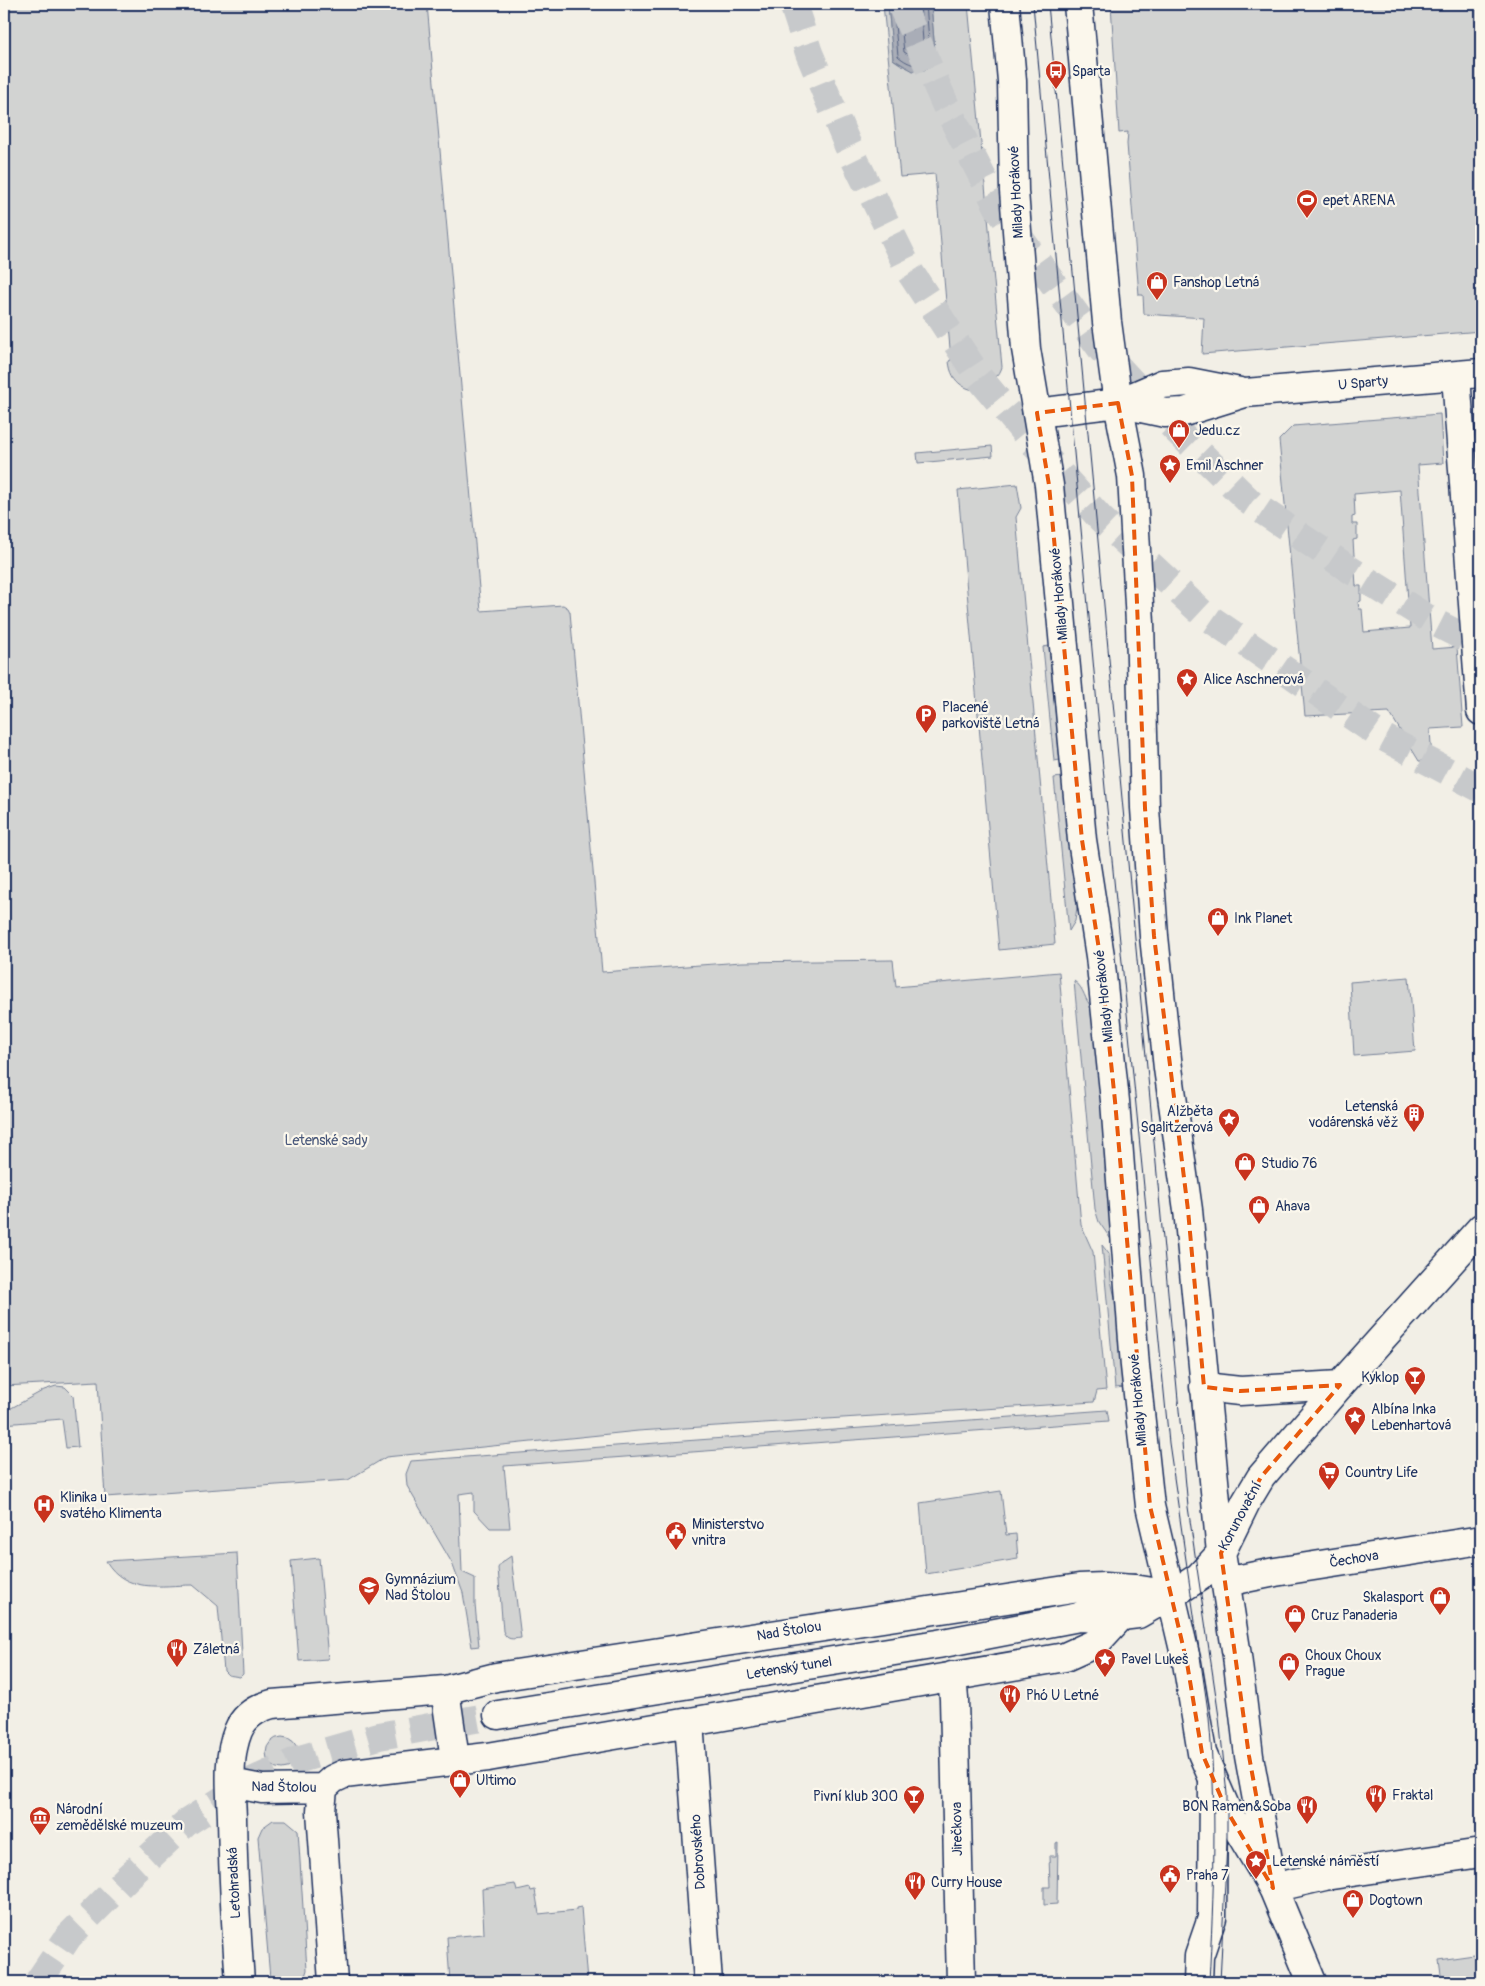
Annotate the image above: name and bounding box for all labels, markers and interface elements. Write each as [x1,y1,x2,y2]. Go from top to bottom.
bus stop icon: Sparta [1044,59,1068,90]
place label: Sparta [1072,63,1110,80]
street label: Milady Horákové [1005,145,1027,239]
sports icon: epet ARENA [1295,188,1319,219]
place label: epet ARENA [1323,192,1395,209]
shop icon: Fanshop Letná [1145,270,1169,301]
place label: Fanshop Letná [1173,274,1259,291]
street label: U Sparty [1337,372,1389,394]
shop icon: Jedu.cz [1167,418,1191,449]
place label: Jedu.cz [1195,422,1240,439]
place icon: Emil Aschner [1158,453,1182,484]
place label: Emil Aschner [1186,457,1263,474]
street label: Milady Horákové [1046,547,1072,641]
place icon: Alice Aschnerová [1175,667,1199,698]
place label: Alice Aschnerová [1203,671,1304,688]
place label: Placené parkoviště Letná [942,699,1040,732]
parking icon: Placené parkoviště Letná [914,703,938,734]
shop icon: Ink Planet [1206,906,1230,937]
place label: Ink Planet [1234,910,1293,927]
street label: Milady Horákové [1091,949,1117,1043]
place label: Letenská vodárenská věž [1308,1098,1398,1131]
building icon: Letenská vodárenská věž [1402,1102,1426,1133]
place label: Alžběta Sgalitzerová [1141,1103,1213,1136]
place icon: Alžběta Sgalitzerová [1217,1107,1241,1138]
park label: Letenské sady [285,1132,367,1149]
shop icon: Studio 76 [1233,1151,1257,1182]
place label: Studio 76 [1261,1155,1317,1172]
shop icon: Ahava [1247,1194,1271,1225]
place label: Ahava [1275,1198,1310,1215]
street label: Milady Horákové [1125,1353,1151,1447]
bar icon: Kyklop [1403,1365,1427,1396]
place label: Kyklop [1361,1369,1399,1386]
place label: Albína Inka Lebenhartová [1371,1401,1451,1434]
place icon: Albína Inka Lebenhartová [1343,1405,1367,1436]
supermarket icon: Country Life [1317,1460,1341,1491]
place label: Country Life [1345,1464,1418,1481]
street label: Korunovační [1215,1479,1265,1553]
place label: Klinika u svatého Klimenta [60,1489,162,1522]
hospital icon: Klinika u svatého Klimenta [32,1493,56,1524]
place label: Ministerstvo vnitra [691,1516,765,1549]
public building icon: Ministerstvo vnitra [664,1520,688,1551]
street label: Čechova [1328,1546,1380,1571]
place label: Gymnázium Nad Štolou [385,1571,456,1604]
school or university icon: Gymnázium Nad Štolou [357,1575,381,1606]
shop icon: Skalasport [1428,1585,1452,1616]
place label: Skalasport [1363,1589,1424,1606]
shop icon: Cruz Panaderia [1283,1603,1307,1634]
place label: Cruz Panaderia [1311,1607,1398,1624]
street label: Nad Štolou [755,1617,823,1644]
restaurant icon: Záletná [165,1637,189,1668]
place label: Záletná [193,1641,239,1658]
place icon: Pavel Lukeš [1093,1647,1117,1678]
place label: Choux Choux Prague [1305,1647,1382,1680]
place label: Pavel Lukeš [1121,1651,1189,1668]
shop icon: Choux Choux Prague [1277,1651,1301,1682]
street label: Letenský tunel [745,1653,833,1683]
restaurant icon: Phó U Letné [998,1683,1022,1714]
place label: Phó U Letné [1026,1687,1099,1704]
shop icon: Ultimo [448,1768,472,1799]
place label: Ultimo [476,1772,517,1789]
street label: Nad Štolou [251,1777,317,1796]
restaurant icon: Fraktal [1364,1783,1388,1814]
bar icon: Pivní klub 300 [902,1784,926,1815]
place label: Fraktal [1392,1787,1433,1804]
place label: Pivní klub 300 [813,1788,898,1805]
restaurant icon: BON Ramen&Soba [1295,1794,1319,1825]
place label: BON Ramen&Soba [1182,1798,1291,1815]
place label: Národní zemědělské muzeum [56,1801,183,1834]
street label: Jirečkova [948,1802,966,1856]
museum icon: Národní zemědělské muzeum [28,1805,52,1836]
street label: Dobrovského [687,1813,709,1890]
street label: Letohradská [224,1847,244,1919]
place icon: Letenské náměstí [1244,1849,1268,1880]
place label: Letenské náměstí [1272,1853,1380,1870]
public building icon: Praha 7 [1158,1863,1182,1894]
place label: Praha 7 [1186,1867,1229,1884]
restaurant icon: Curry House [903,1870,927,1901]
place label: Curry House [931,1874,1002,1891]
shop icon: Dogtown [1341,1888,1365,1919]
place label: Dogtown [1369,1892,1423,1909]

